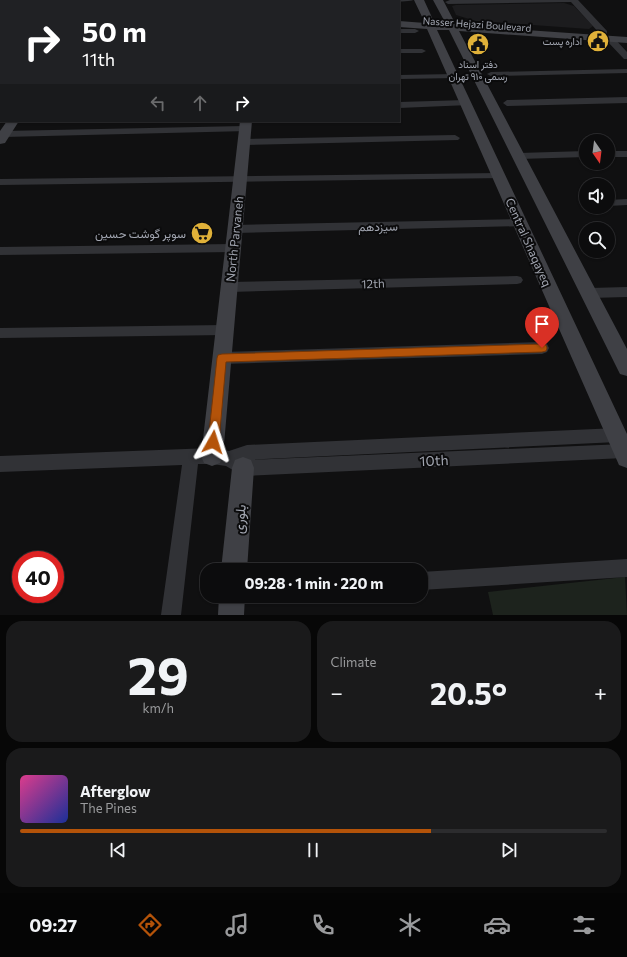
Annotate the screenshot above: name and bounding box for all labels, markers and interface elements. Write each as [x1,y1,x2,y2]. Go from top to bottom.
text: 50 m [82,14,147,48]
street label: Nasser Hejazi Boulevard [422,14,532,34]
icon: right [16,16,68,68]
public building icon: اداره پست [585,28,611,54]
public building icon: دفتر اسناد رسمی ۹۱۰ تهران [465,31,491,57]
place label: اداره پست [543,35,582,49]
text: 11th [82,48,115,70]
place label: دفتر اسناد رسمی ۹۱۰ تهران [449,58,507,83]
icon: left [147,92,169,114]
icon: ahead [189,92,211,114]
icon: right [231,92,253,114]
north arrow [579,134,615,170]
map controls [579,134,615,258]
button: sound [579,178,615,214]
street label: North Parvaneh [223,195,245,283]
street label: Central Shaqayeq [503,196,555,288]
street label: سیزدهم [358,219,398,235]
supermarket icon: سوپر گوشت حسین [189,220,215,246]
button: search [579,222,615,258]
place label: سوپر گوشت حسین [95,226,186,242]
street label: 12th [361,276,385,290]
pin [525,307,559,348]
icon: arrive [531,313,553,335]
position arrow [192,421,234,463]
street label: 10th [419,451,449,469]
street label: بلوری [229,504,250,535]
speed limit sign: 40 [12,551,64,603]
text: 09:28 · 1 min · 220 m [245,574,383,592]
text: 29 [128,642,189,706]
text: Climate [331,654,376,670]
text: 20.5° [430,674,507,711]
text: − [331,679,343,706]
text: + [594,679,607,706]
text: km/h [142,700,174,716]
text: Afterglow [80,782,150,800]
text: The Pines [80,800,137,816]
icon: previous [107,839,129,861]
icon: pause [302,839,324,861]
icon: next [498,839,520,861]
icon: directions [136,911,164,939]
icon: music [223,911,251,939]
icon: phone [309,911,337,939]
icon: climate [396,911,424,939]
icon: car [483,911,511,939]
icon: filters [570,911,598,939]
text: 09:27 [29,914,77,936]

